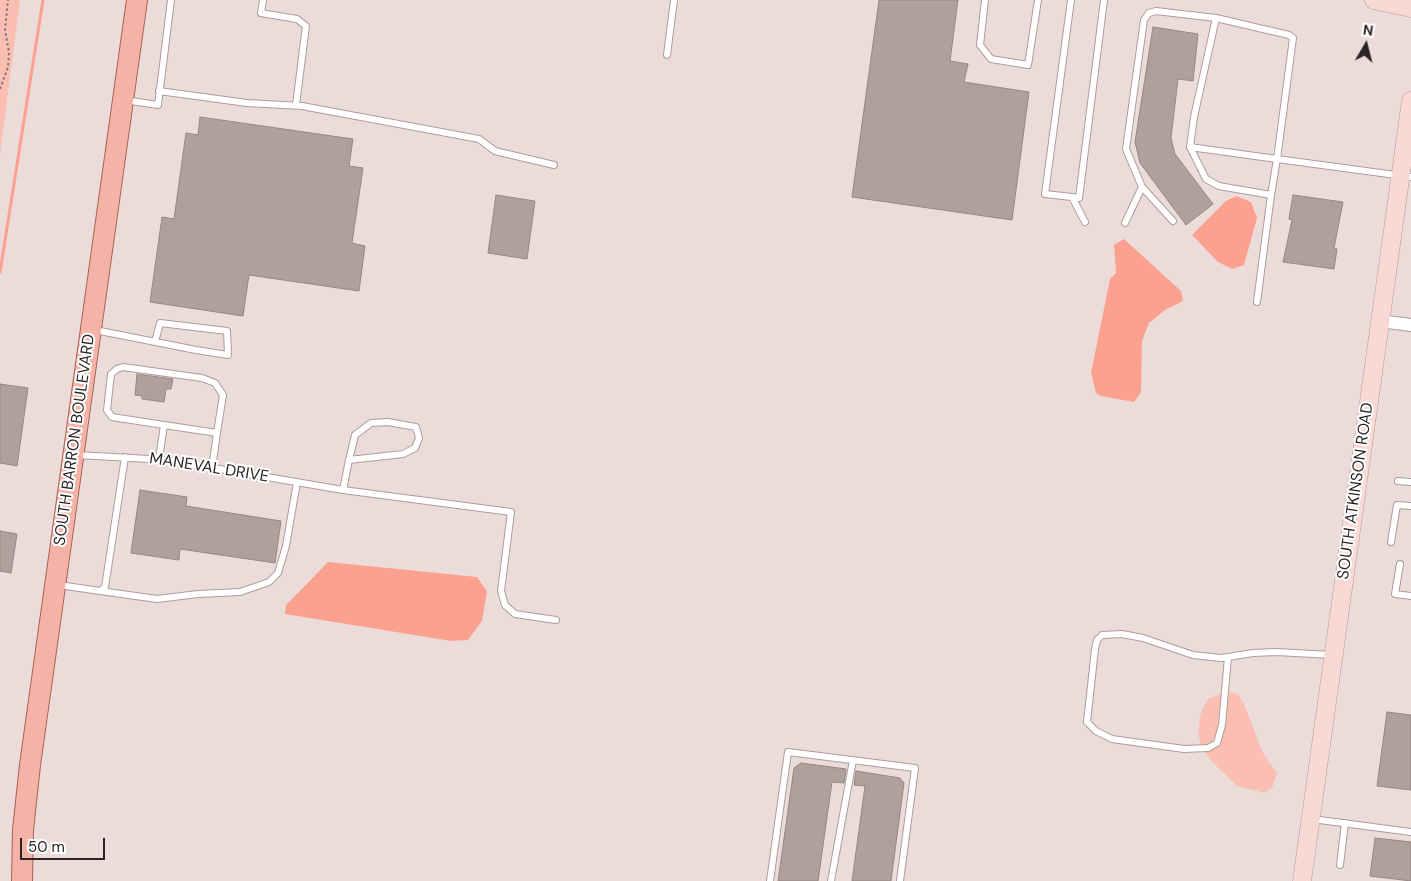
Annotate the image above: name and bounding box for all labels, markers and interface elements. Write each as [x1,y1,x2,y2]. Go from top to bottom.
north arrow [1341,20,1391,70]
text: N [1362,21,1374,40]
street label: SOUTH BARRON BOULEVARD [51,333,99,547]
street label: SOUTH ATKINSON ROAD [1334,401,1378,581]
street label: MANEVAL DRIVE [148,449,270,487]
scale bar [22,828,108,860]
text: 50 m [28,837,65,857]

